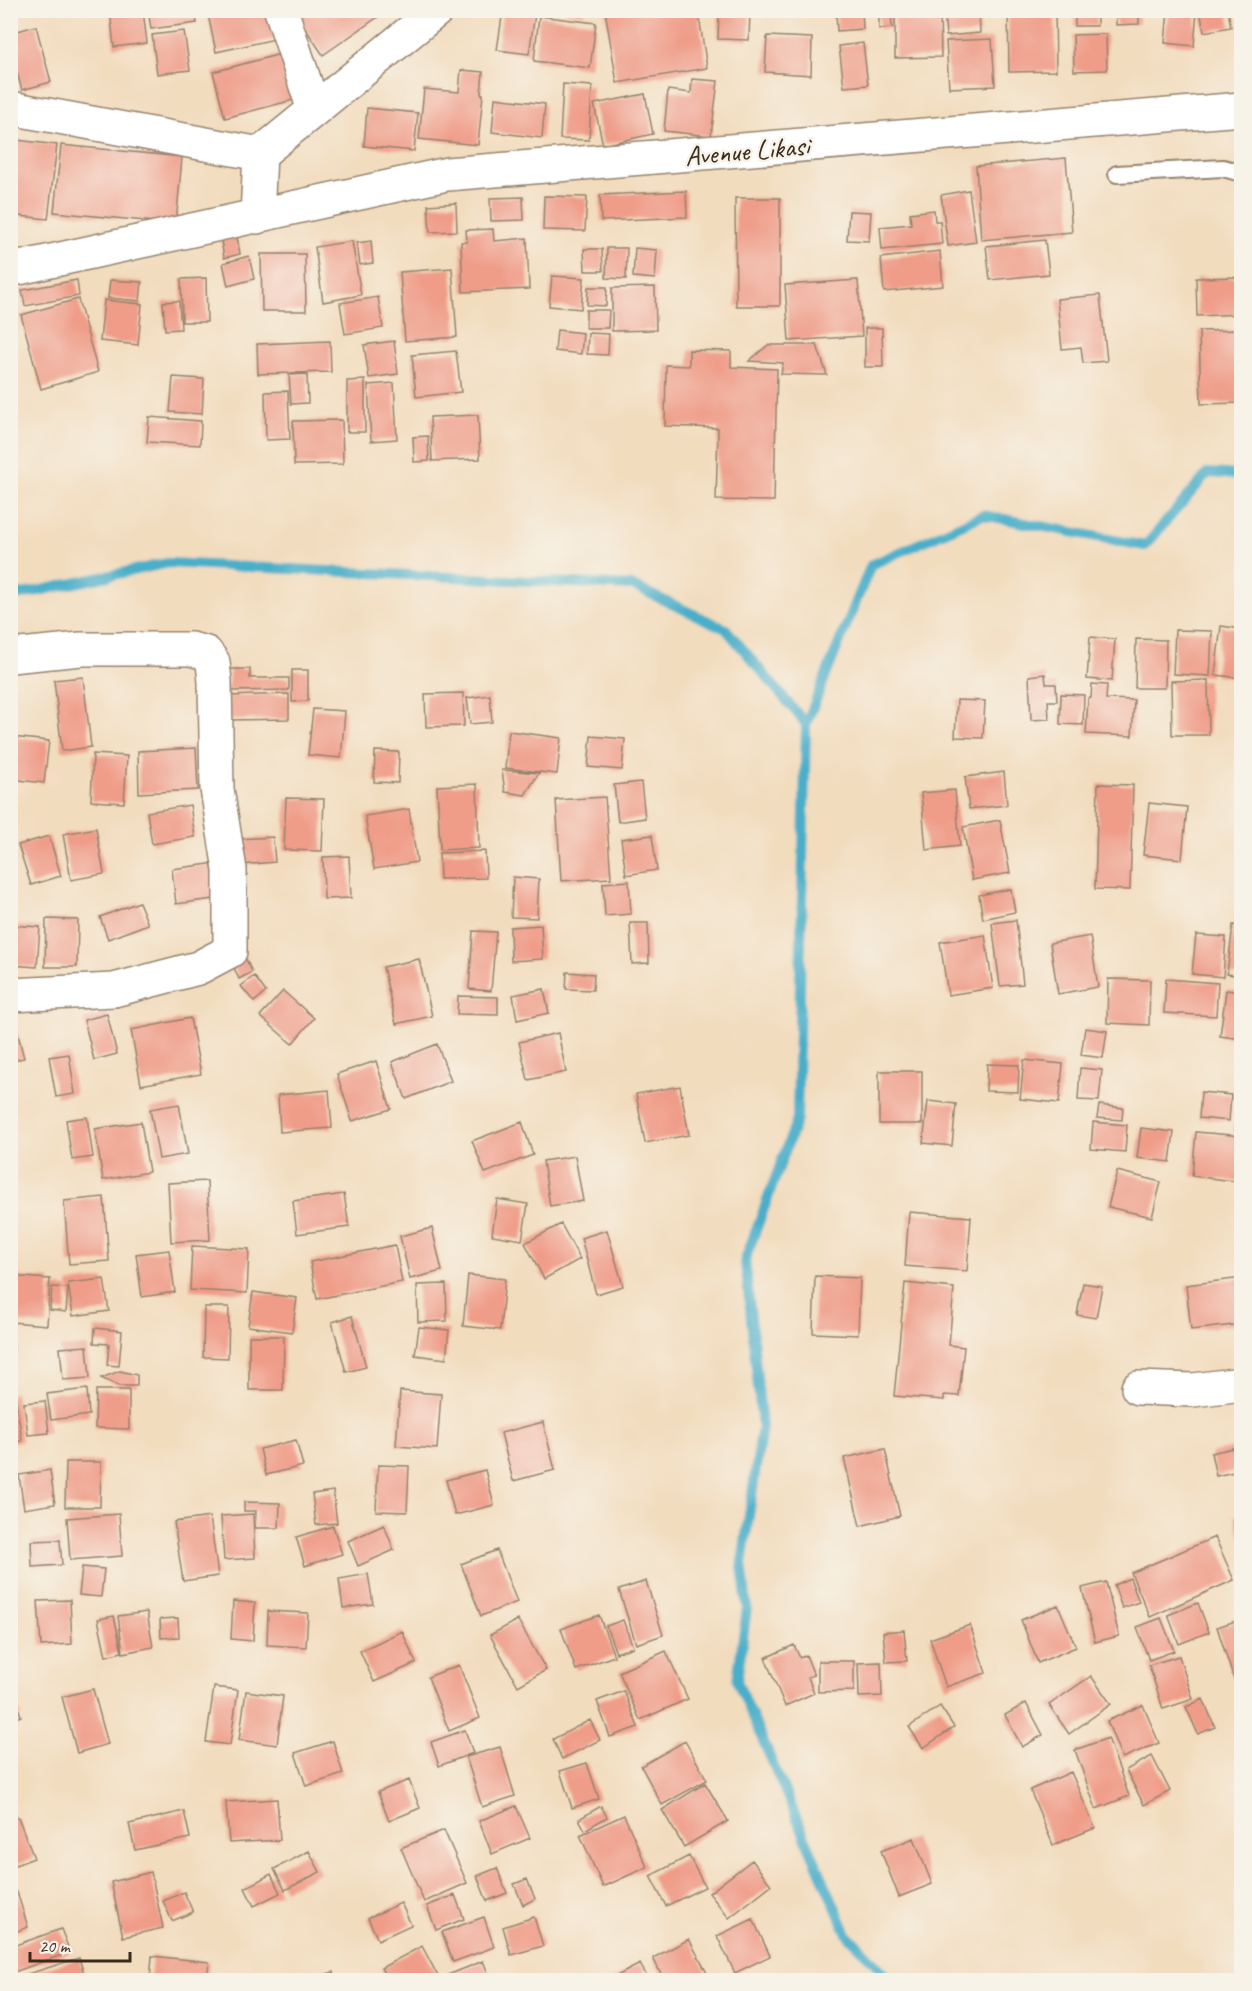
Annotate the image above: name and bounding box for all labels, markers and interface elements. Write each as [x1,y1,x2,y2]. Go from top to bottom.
street label: Avenue Likasi [683,127,814,173]
scale bar [30,1925,130,1963]
text: 20 m [39,1935,72,1957]

